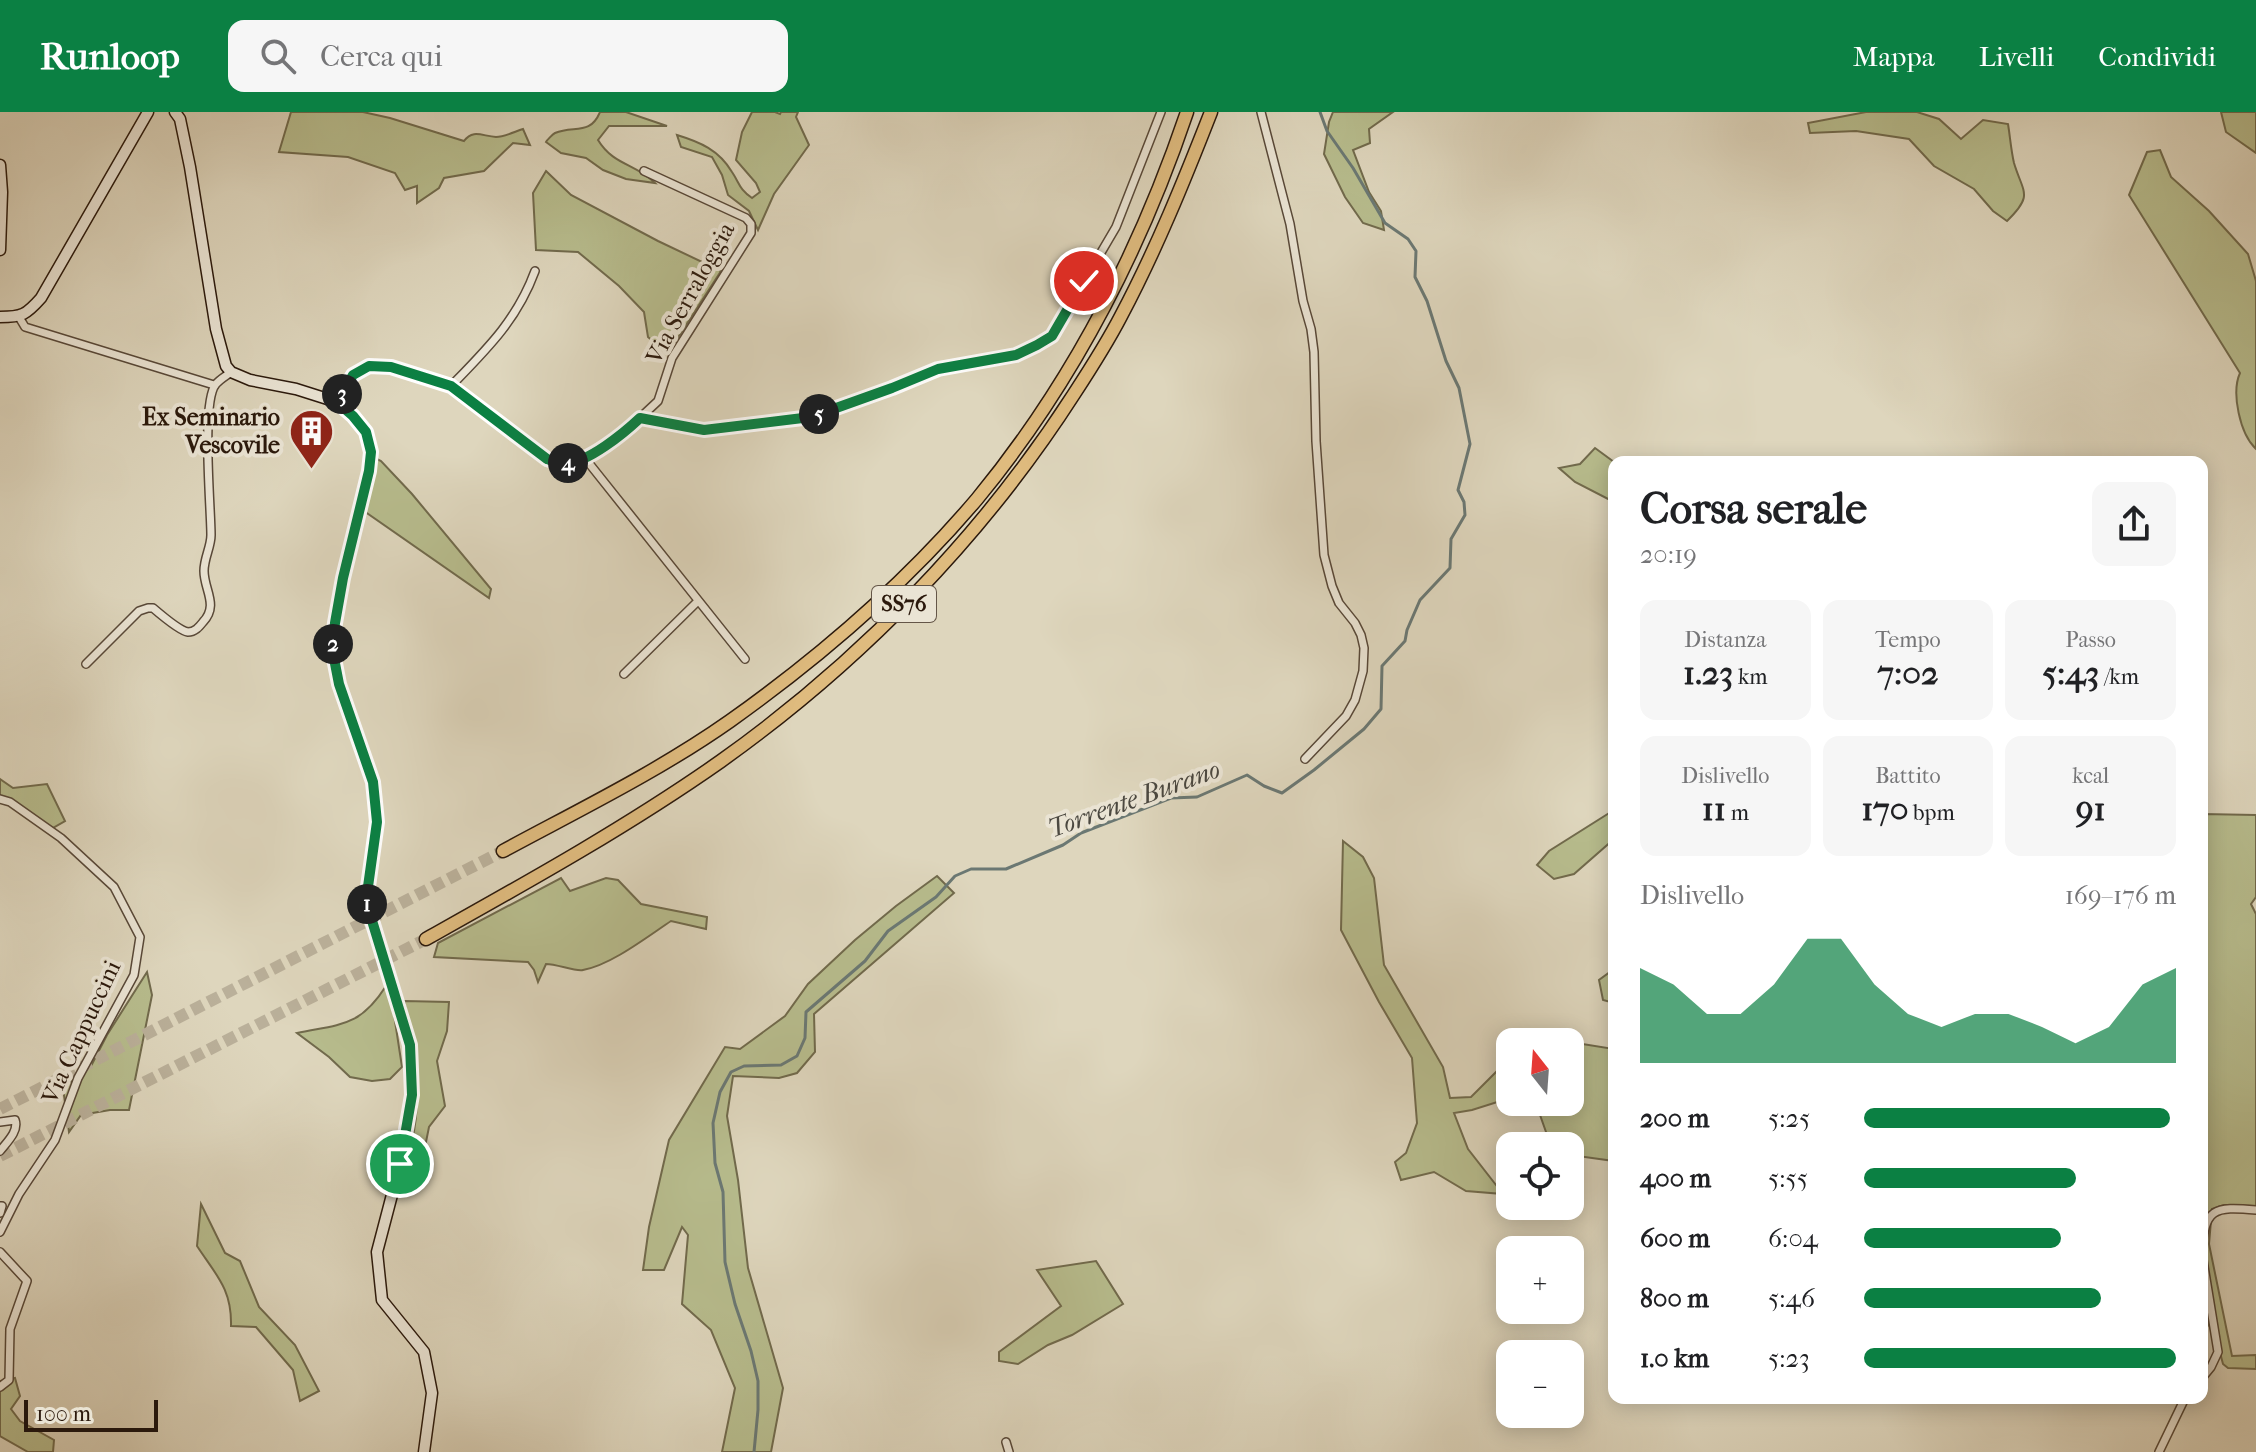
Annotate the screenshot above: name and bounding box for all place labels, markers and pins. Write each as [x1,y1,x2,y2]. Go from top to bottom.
pin [1050,247,1118,315]
pin: 3 [322,374,362,414]
pin: 5 [799,394,839,434]
place label: Ex Seminario Vescovile [142,403,280,459]
building icon: Ex Seminario Vescovile [287,407,335,470]
pin: 4 [548,443,588,483]
pin: 2 [313,624,353,664]
pin: 1 [347,884,387,924]
pin [366,1130,434,1198]

